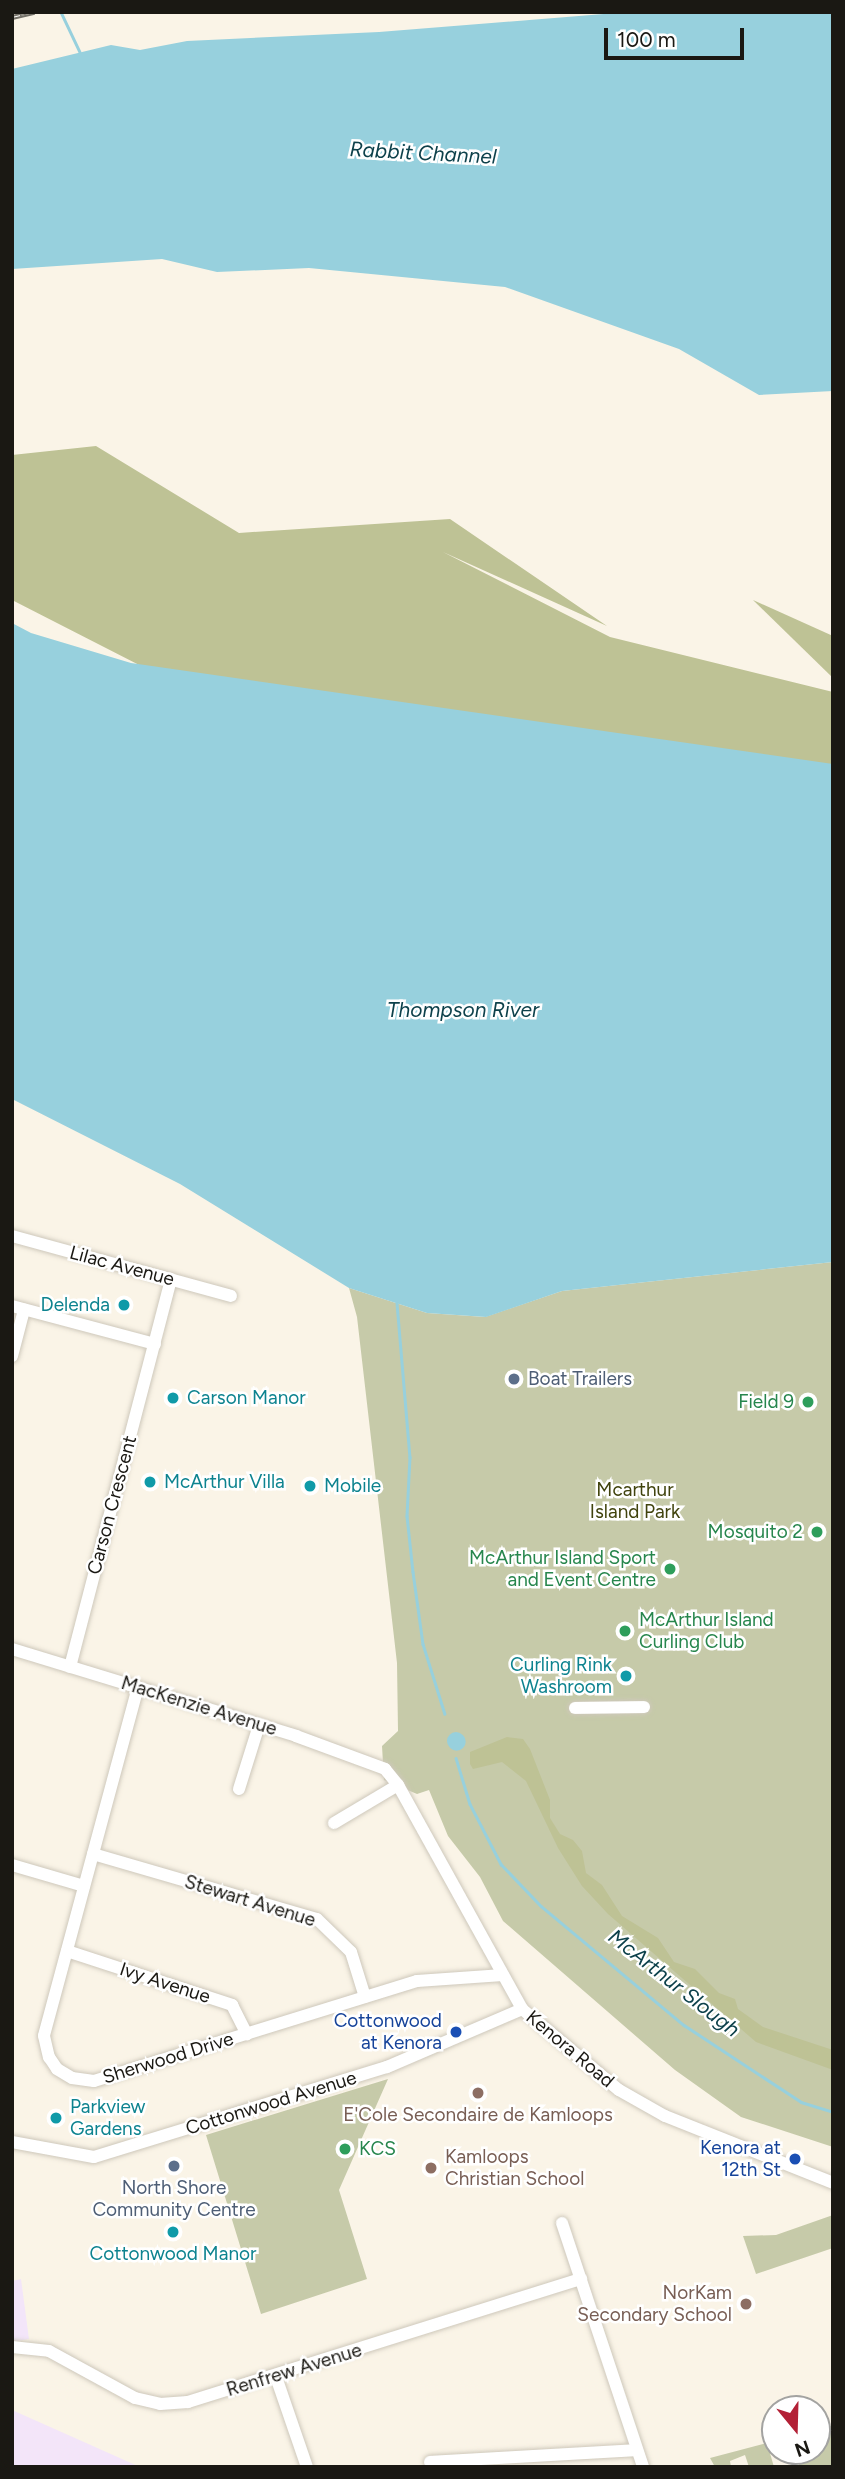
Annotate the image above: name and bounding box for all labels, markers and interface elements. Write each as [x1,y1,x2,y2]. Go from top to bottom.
scale bar [607,14,747,58]
text: 100 m [617,27,676,52]
water label: Rabbit Channel [349,137,497,169]
water label: Thompson River [387,997,539,1023]
street label: Lilac Avenue [67,1241,177,1291]
place label: Delenda [41,1294,110,1316]
marker: Delenda [116,1297,132,1313]
place label: Boat Trailers [528,1368,632,1390]
marker: Boat Trailers [506,1371,522,1387]
place label: Carson Manor [187,1387,306,1409]
marker: Carson Manor [165,1390,181,1406]
place label: Field 9 [738,1391,794,1413]
marker: Field 9 [800,1394,816,1410]
street label: Carson Crescent [83,1433,141,1577]
place label: McArthur Villa [164,1471,285,1493]
marker: McArthur Villa [142,1474,158,1490]
place label: Mobile [324,1475,381,1497]
marker: Mobile [302,1478,318,1494]
park label: Mcarthur Island Park [590,1479,680,1523]
place label: Mosquito 2 [708,1521,803,1543]
marker: Mosquito 2 [809,1524,825,1540]
place label: McArthur Island Sport and Event Centre [469,1547,656,1591]
marker: McArthur Island Sport and Event Centre [662,1561,678,1577]
place label: McArthur Island Curling Club [639,1609,774,1653]
marker: McArthur Island Curling Club [617,1623,633,1639]
place label: Curling Rink Washroom [510,1654,612,1698]
marker: Curling Rink Washroom [618,1668,634,1684]
street label: MacKenzie Avenue [118,1671,280,1741]
street label: Stewart Avenue [182,1870,318,1932]
water label: McArthur Slough [603,1924,745,2042]
street label: Ivy Avenue [117,1958,213,2008]
street label: Kenora Road [521,2006,619,2092]
place label: Cottonwood at Kenora [334,2010,442,2054]
marker: Cottonwood at Kenora [448,2024,464,2040]
street label: Sherwood Drive [100,2027,236,2089]
street label: Cottonwood Avenue [183,2066,359,2140]
marker: E'Cole Secondaire de Kamloops [470,2085,486,2101]
place label: Parkview Gardens [70,2096,145,2140]
place label: E'Cole Secondaire de Kamloops [343,2104,613,2126]
marker: Parkview Gardens [48,2110,64,2126]
place label: Kenora at 12th St [700,2137,781,2181]
place label: KCS [359,2138,396,2160]
marker: KCS [337,2141,353,2157]
place label: Kamloops Christian School [445,2146,584,2190]
marker: Kenora at 12th St [787,2151,803,2167]
marker: North Shore Community Centre [166,2158,182,2174]
marker: Kamloops Christian School [423,2160,439,2176]
place label: North Shore Community Centre [92,2177,256,2221]
marker: Cottonwood Manor [165,2224,181,2240]
place label: Cottonwood Manor [90,2243,256,2265]
place label: NorKam Secondary School [577,2282,732,2326]
marker: NorKam Secondary School [738,2296,754,2312]
street label: Renfrew Avenue [224,2339,364,2401]
north arrow [761,2395,831,2465]
text: N [792,2435,813,2462]

